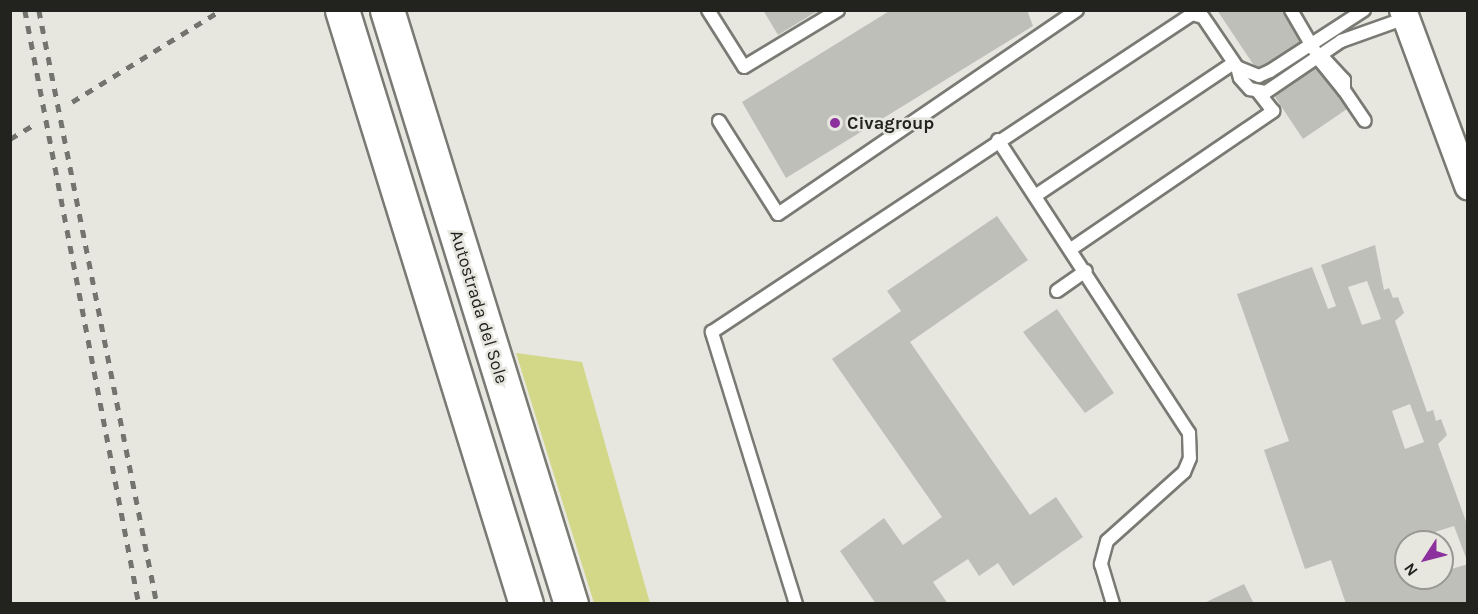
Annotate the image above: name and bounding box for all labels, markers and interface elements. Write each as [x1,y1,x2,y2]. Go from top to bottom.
place label: Civagroup [847,112,934,134]
marker: Civagroup [828,116,842,130]
street label: Autostrada del Sole [445,228,513,386]
north arrow [1394,530,1454,590]
text: N [1400,559,1422,580]

